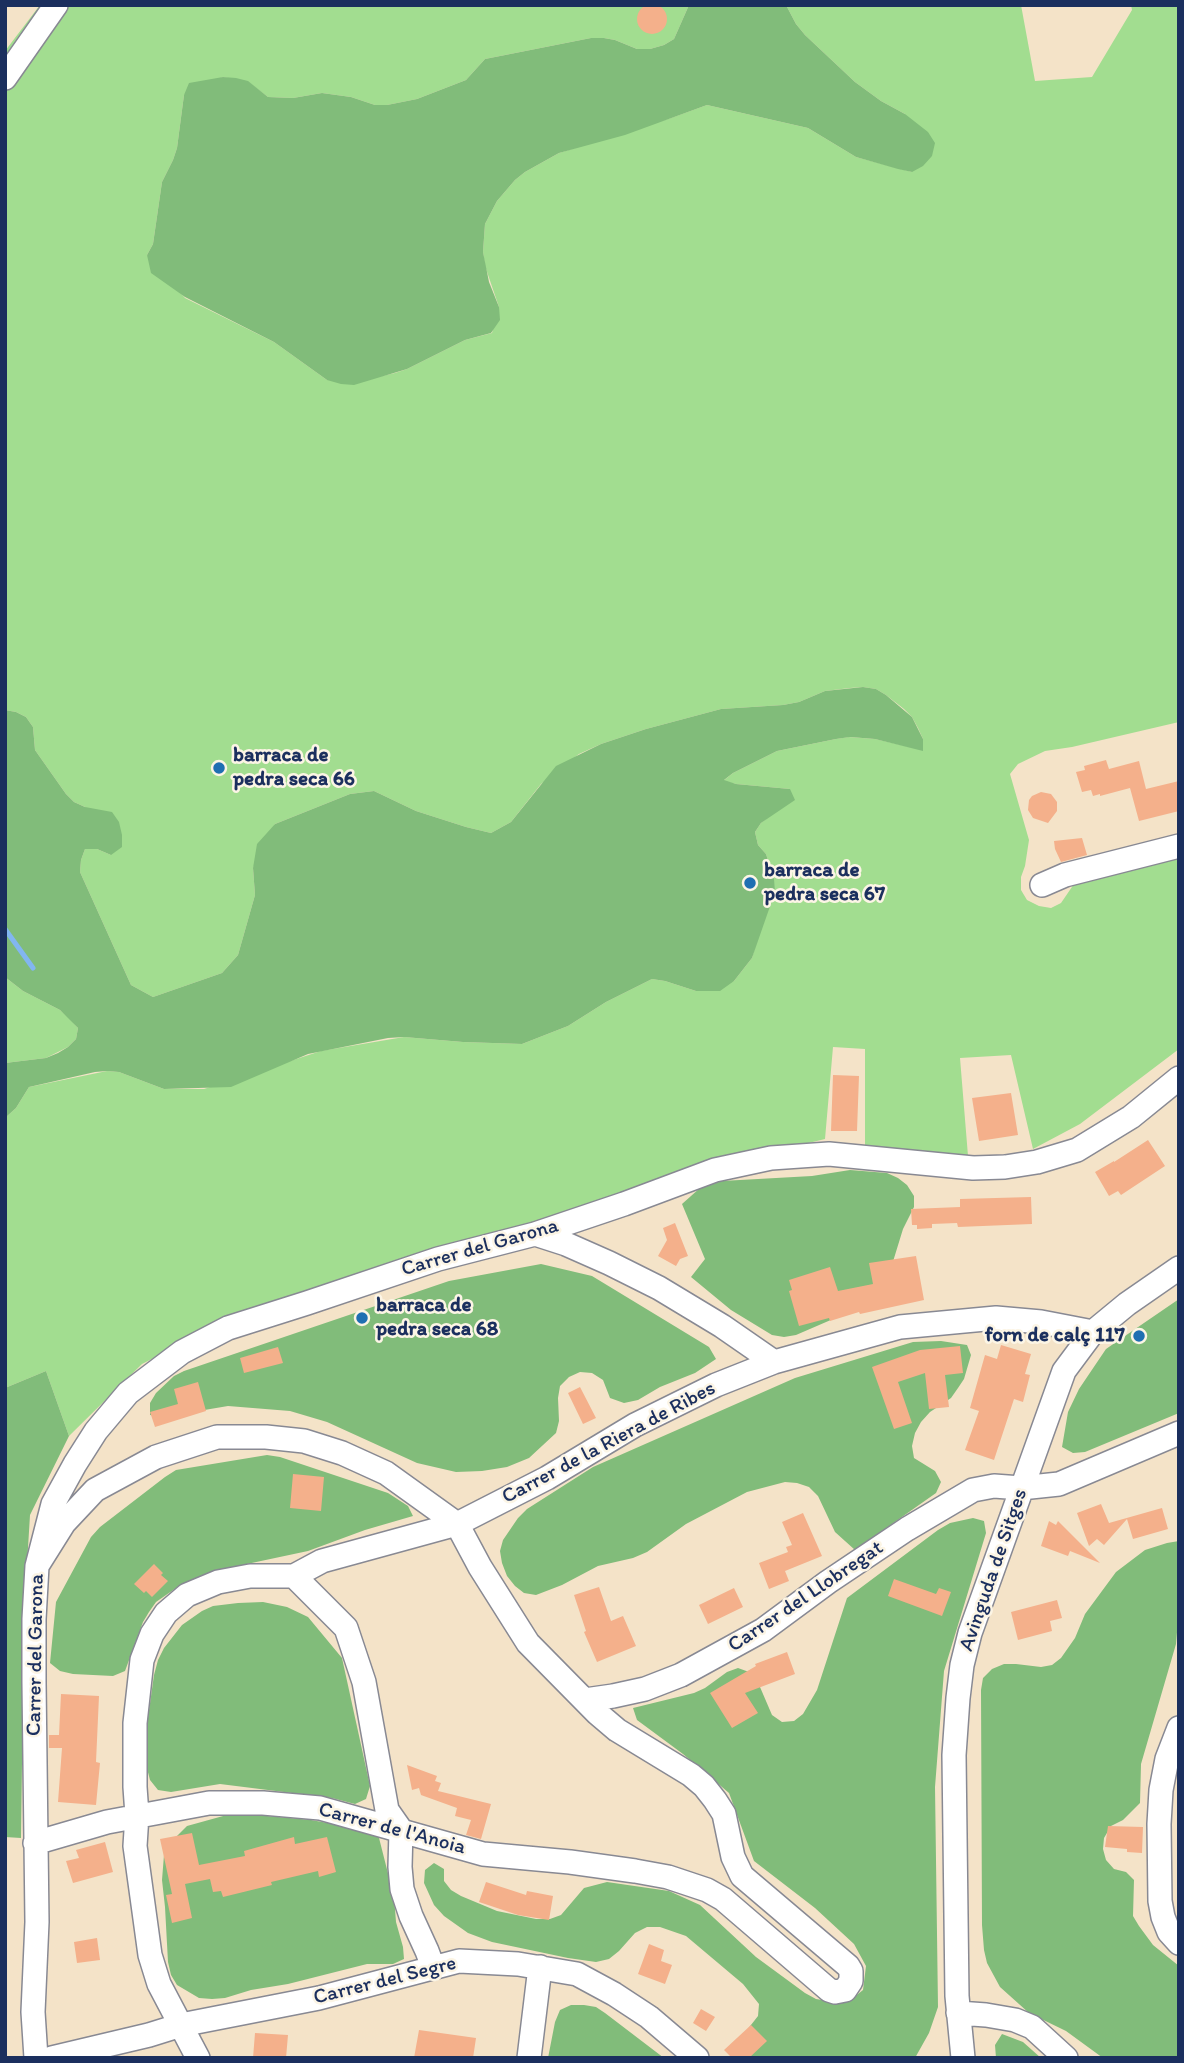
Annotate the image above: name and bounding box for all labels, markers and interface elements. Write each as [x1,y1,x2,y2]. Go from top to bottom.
place label: barraca de pedra seca 66 [233,743,355,793]
marker: barraca de pedra seca 66 [211,760,227,776]
place label: barraca de pedra seca 67 [764,858,885,908]
marker: barraca de pedra seca 67 [742,875,758,891]
street label: Carrer del Garona [398,1214,562,1282]
place label: barraca de pedra seca 68 [376,1293,498,1343]
marker: barraca de pedra seca 68 [354,1310,370,1326]
place label: forn de calç 117 [985,1323,1125,1349]
marker: forn de calç 117 [1131,1328,1147,1344]
street label: Carrer de la Riera de Ribes [498,1376,720,1510]
street label: Avinguda de Sitges [954,1485,1034,1655]
street label: Carrer del Llobregat [724,1536,888,1658]
street label: Carrer del Garona [22,1574,50,1736]
street label: Carrer de l'Anoia [316,1797,468,1861]
street label: Carrer del Segre [311,1951,459,2011]

